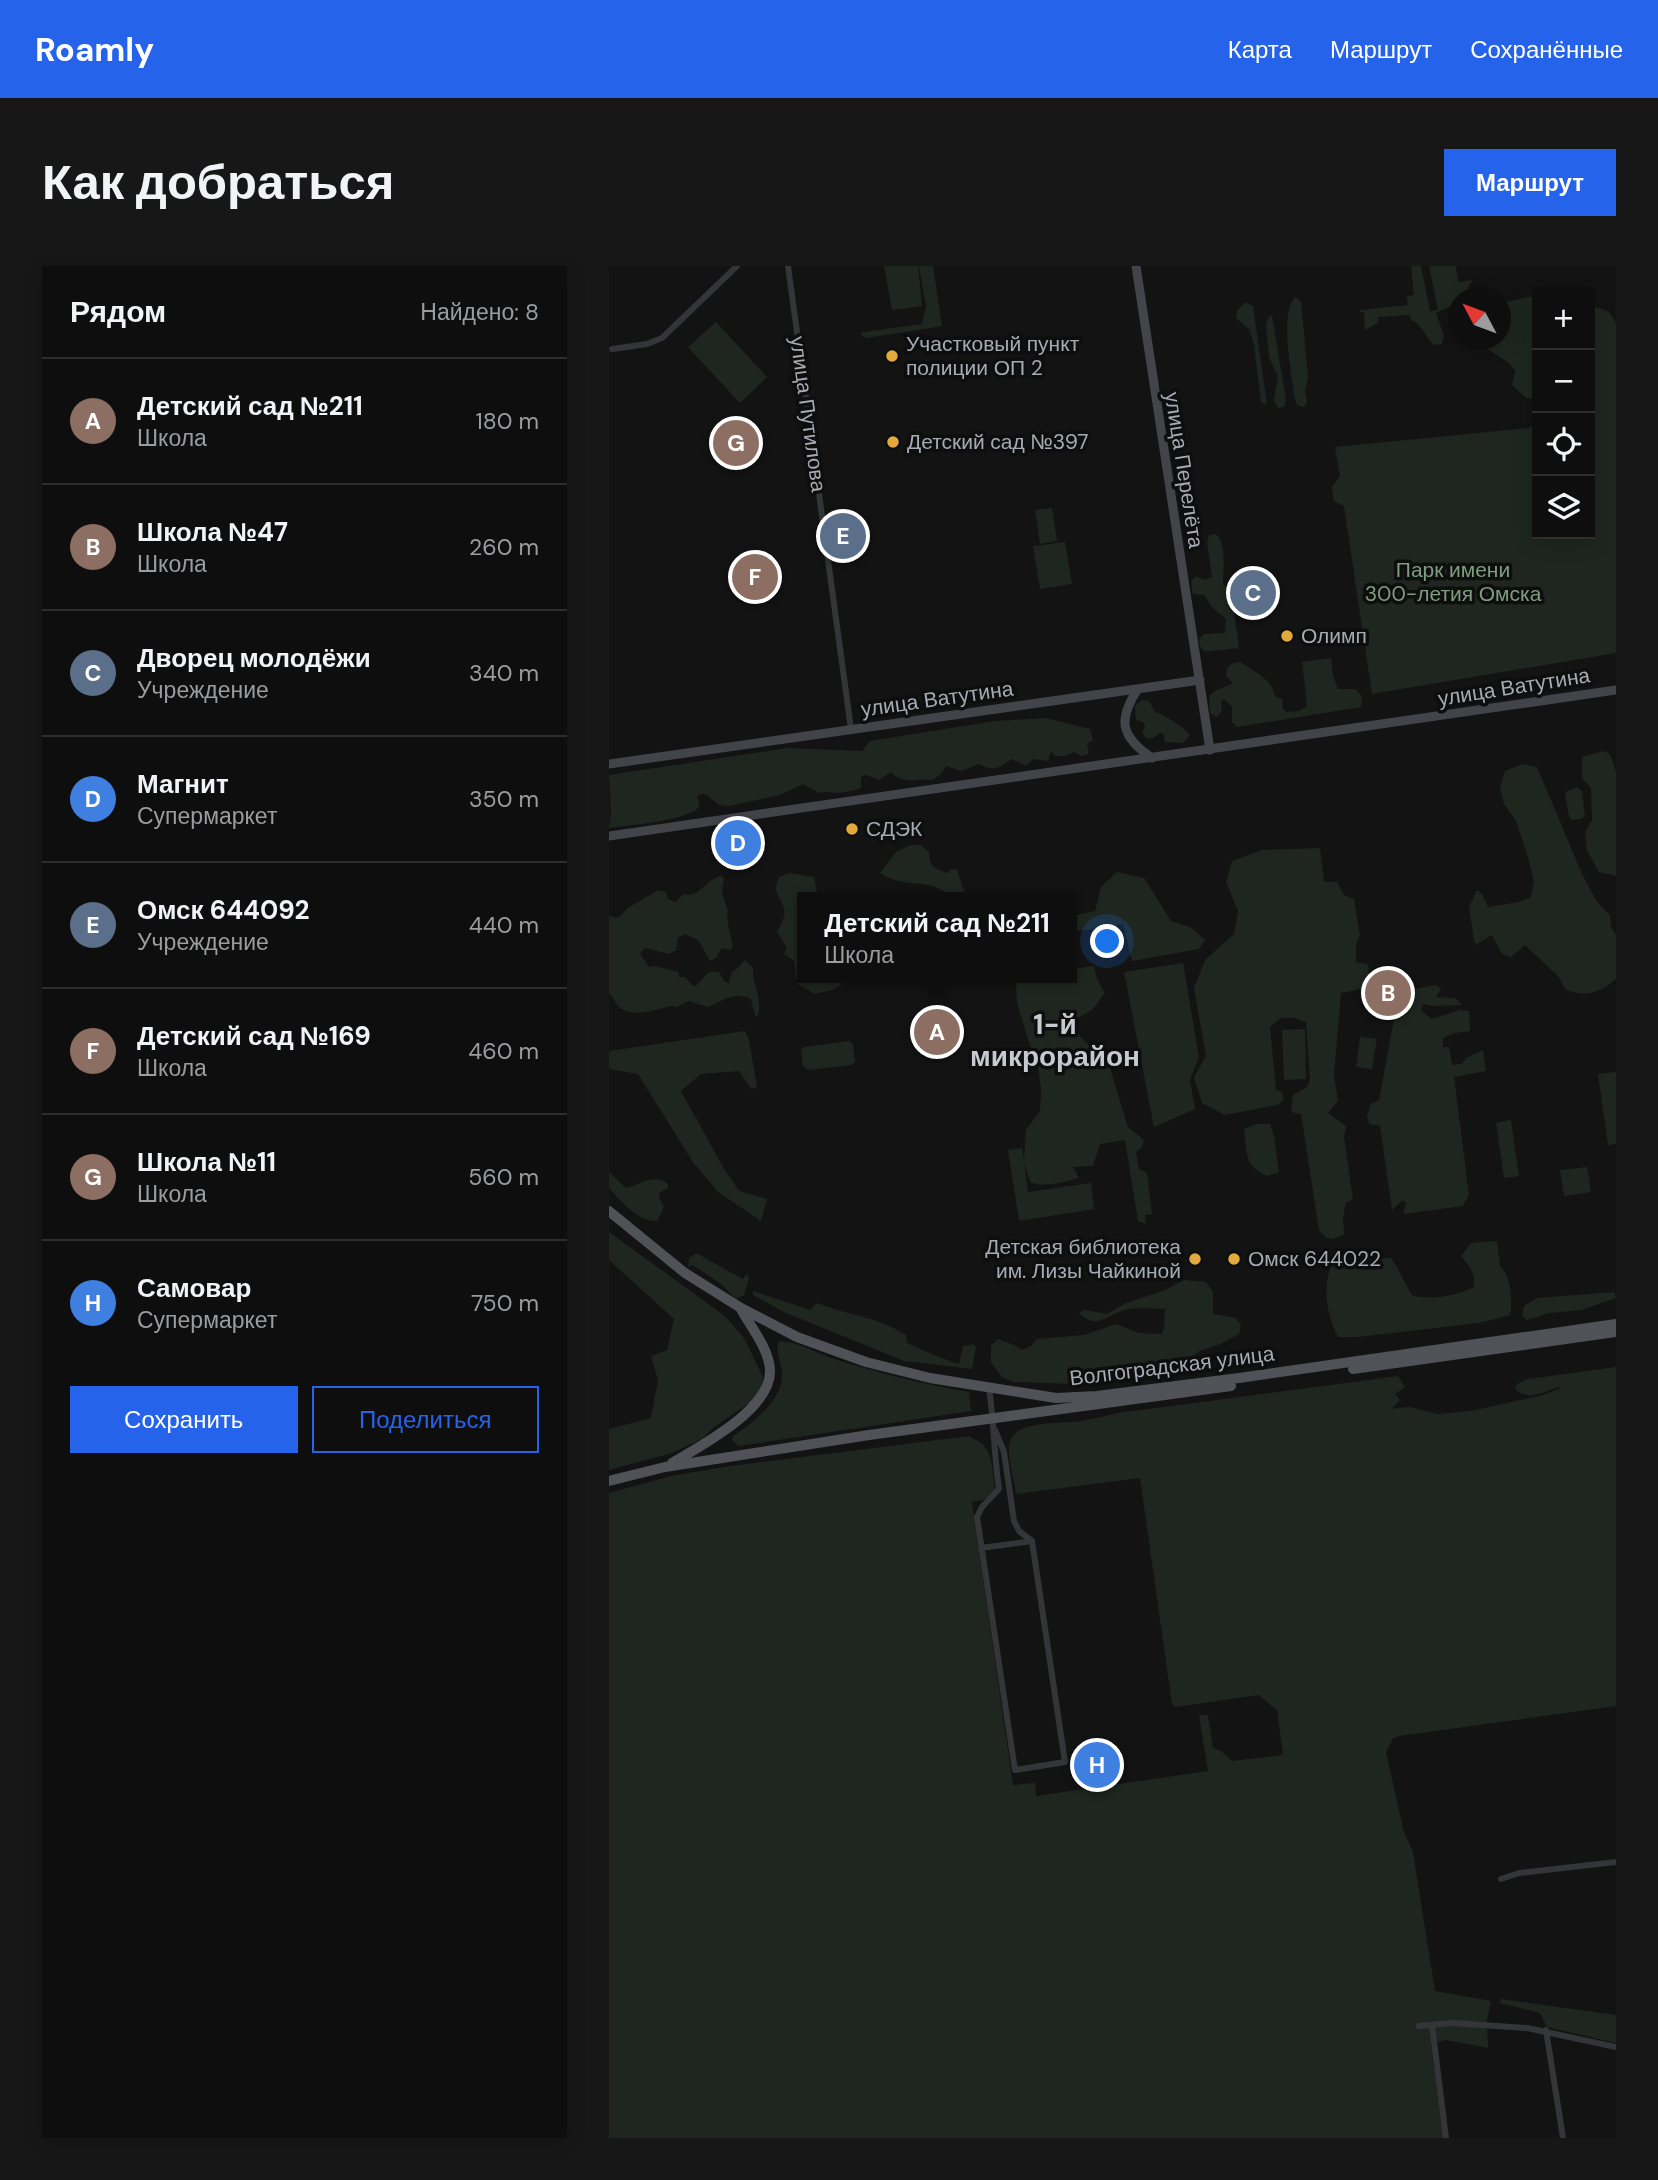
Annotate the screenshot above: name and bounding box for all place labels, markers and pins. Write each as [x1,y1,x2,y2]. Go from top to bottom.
place label: Участковый пункт полиции ОП 2 [906,330,1080,382]
marker: Участковый пункт полиции ОП 2 [884,348,900,364]
pin: G [713,417,759,469]
place label: Детский сад №397 [907,428,1089,456]
marker: Детский сад №397 [885,434,901,450]
pin: E [820,510,866,562]
pin: F [732,551,778,603]
pin: C [1230,567,1276,619]
place label: Олимп [1301,622,1367,650]
marker: Олимп [1279,628,1295,644]
place label: СДЭК [866,815,923,843]
pin: D [715,817,761,869]
marker: СДЭК [844,821,860,837]
pin: B [1365,967,1411,1019]
pin: A [914,1006,960,1058]
place label: Детская библиотека им. Лизы Чайкиной [985,1233,1181,1285]
place label: Омск 644022 [1248,1245,1381,1273]
marker: Детская библиотека им. Лизы Чайкиной [1187,1251,1203,1267]
marker: Омск 644022 [1226,1251,1242,1267]
pin: H [1074,1739,1120,1791]

